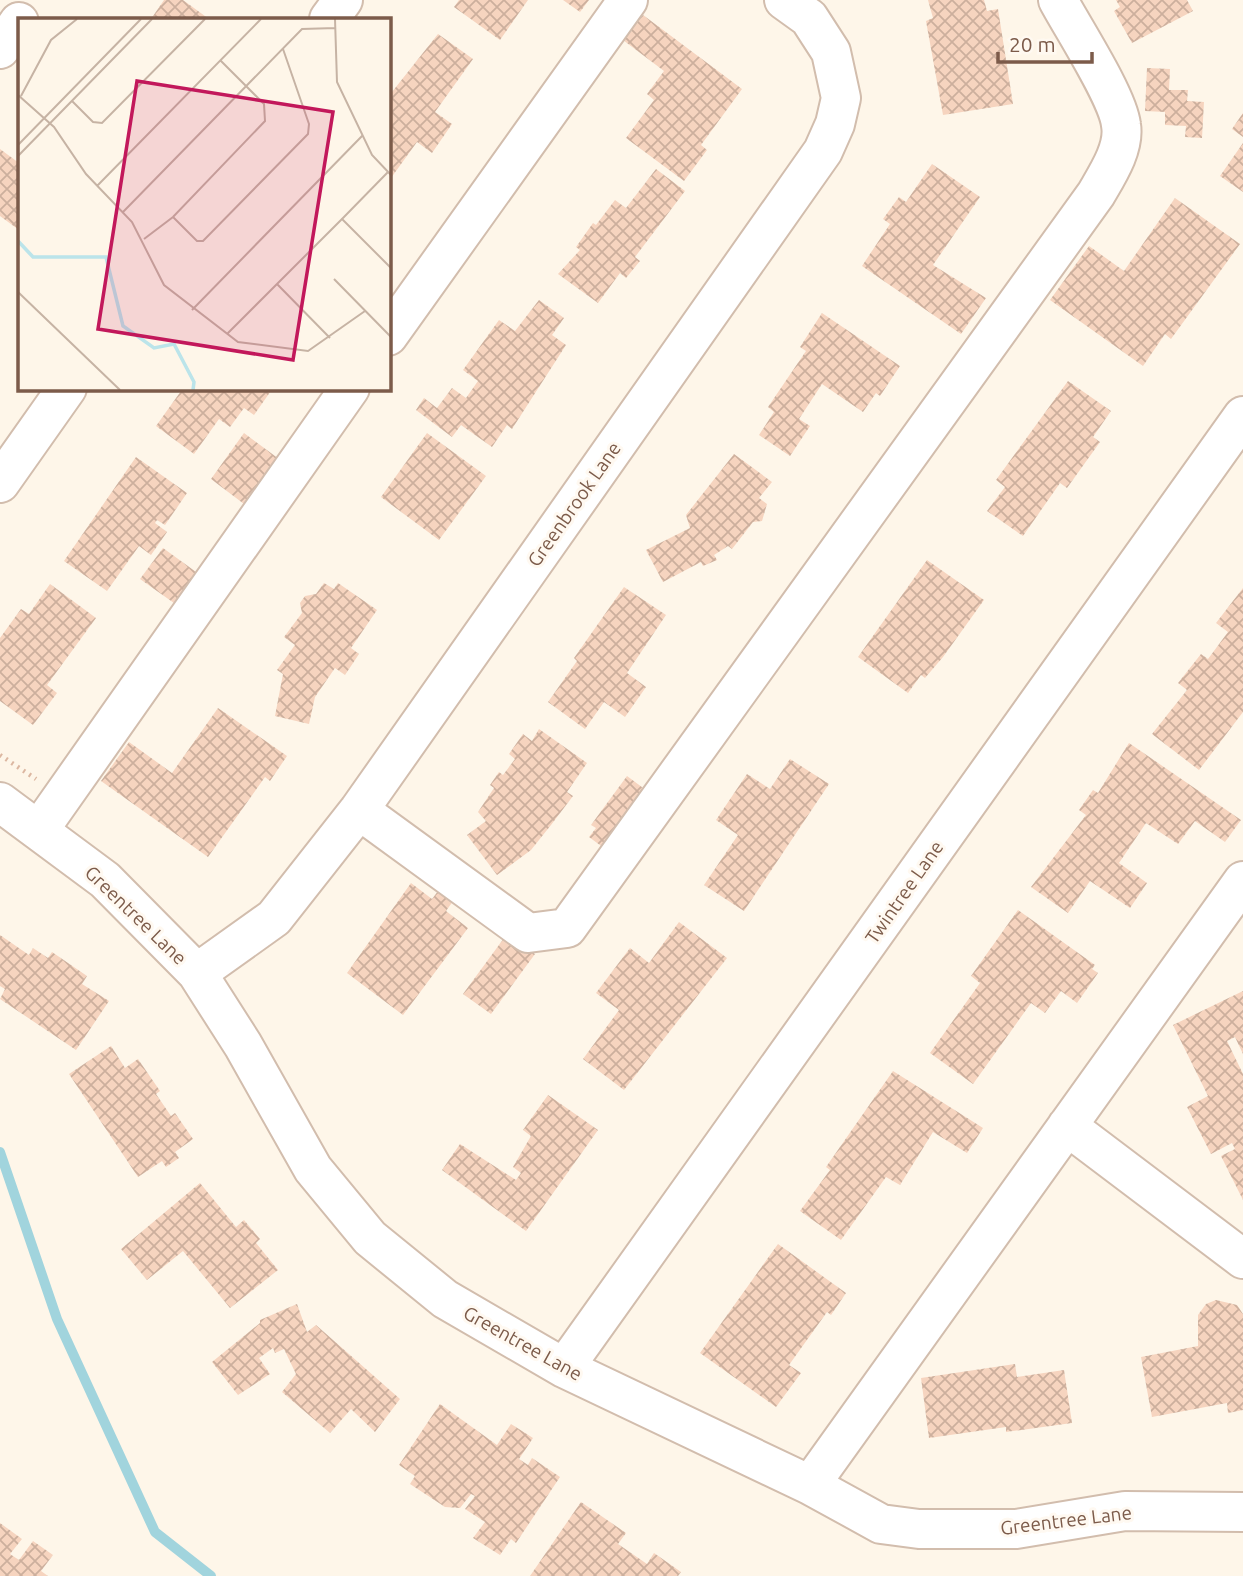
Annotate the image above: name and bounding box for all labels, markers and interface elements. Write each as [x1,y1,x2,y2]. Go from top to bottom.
inset map [18,18,390,390]
scale bar [998,21,1092,65]
text: 20 m [1009,32,1056,56]
street label: Greenbrook Lane [523,438,625,570]
street label: Twintree Lane [861,836,947,948]
street label: Greentree Lane [81,861,191,969]
street label: Greentree Lane [460,1301,586,1385]
street label: Greentree Lane [999,1501,1133,1539]

